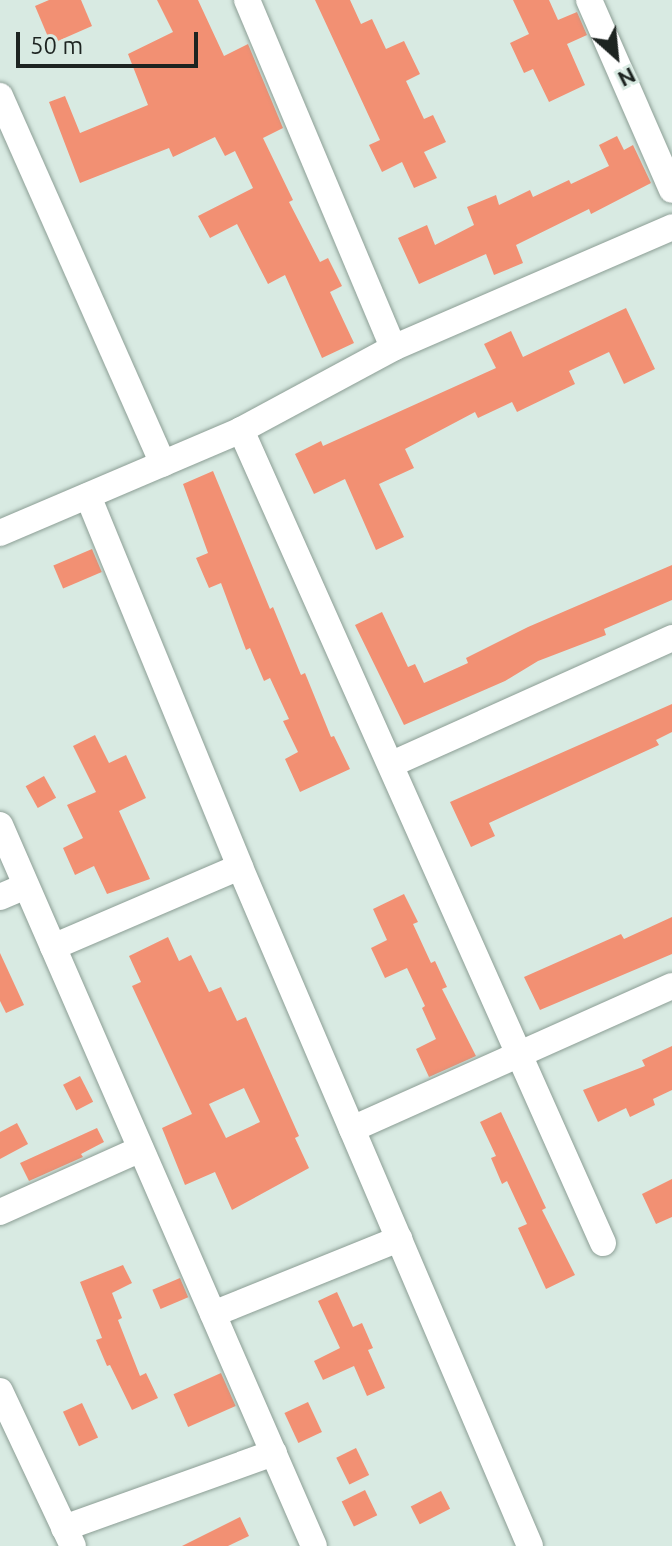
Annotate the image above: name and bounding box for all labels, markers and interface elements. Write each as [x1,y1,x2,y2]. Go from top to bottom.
scale bar [20,16,202,66]
north arrow [576,16,656,96]
text: 50 m [30,32,83,59]
text: N [614,63,640,93]

